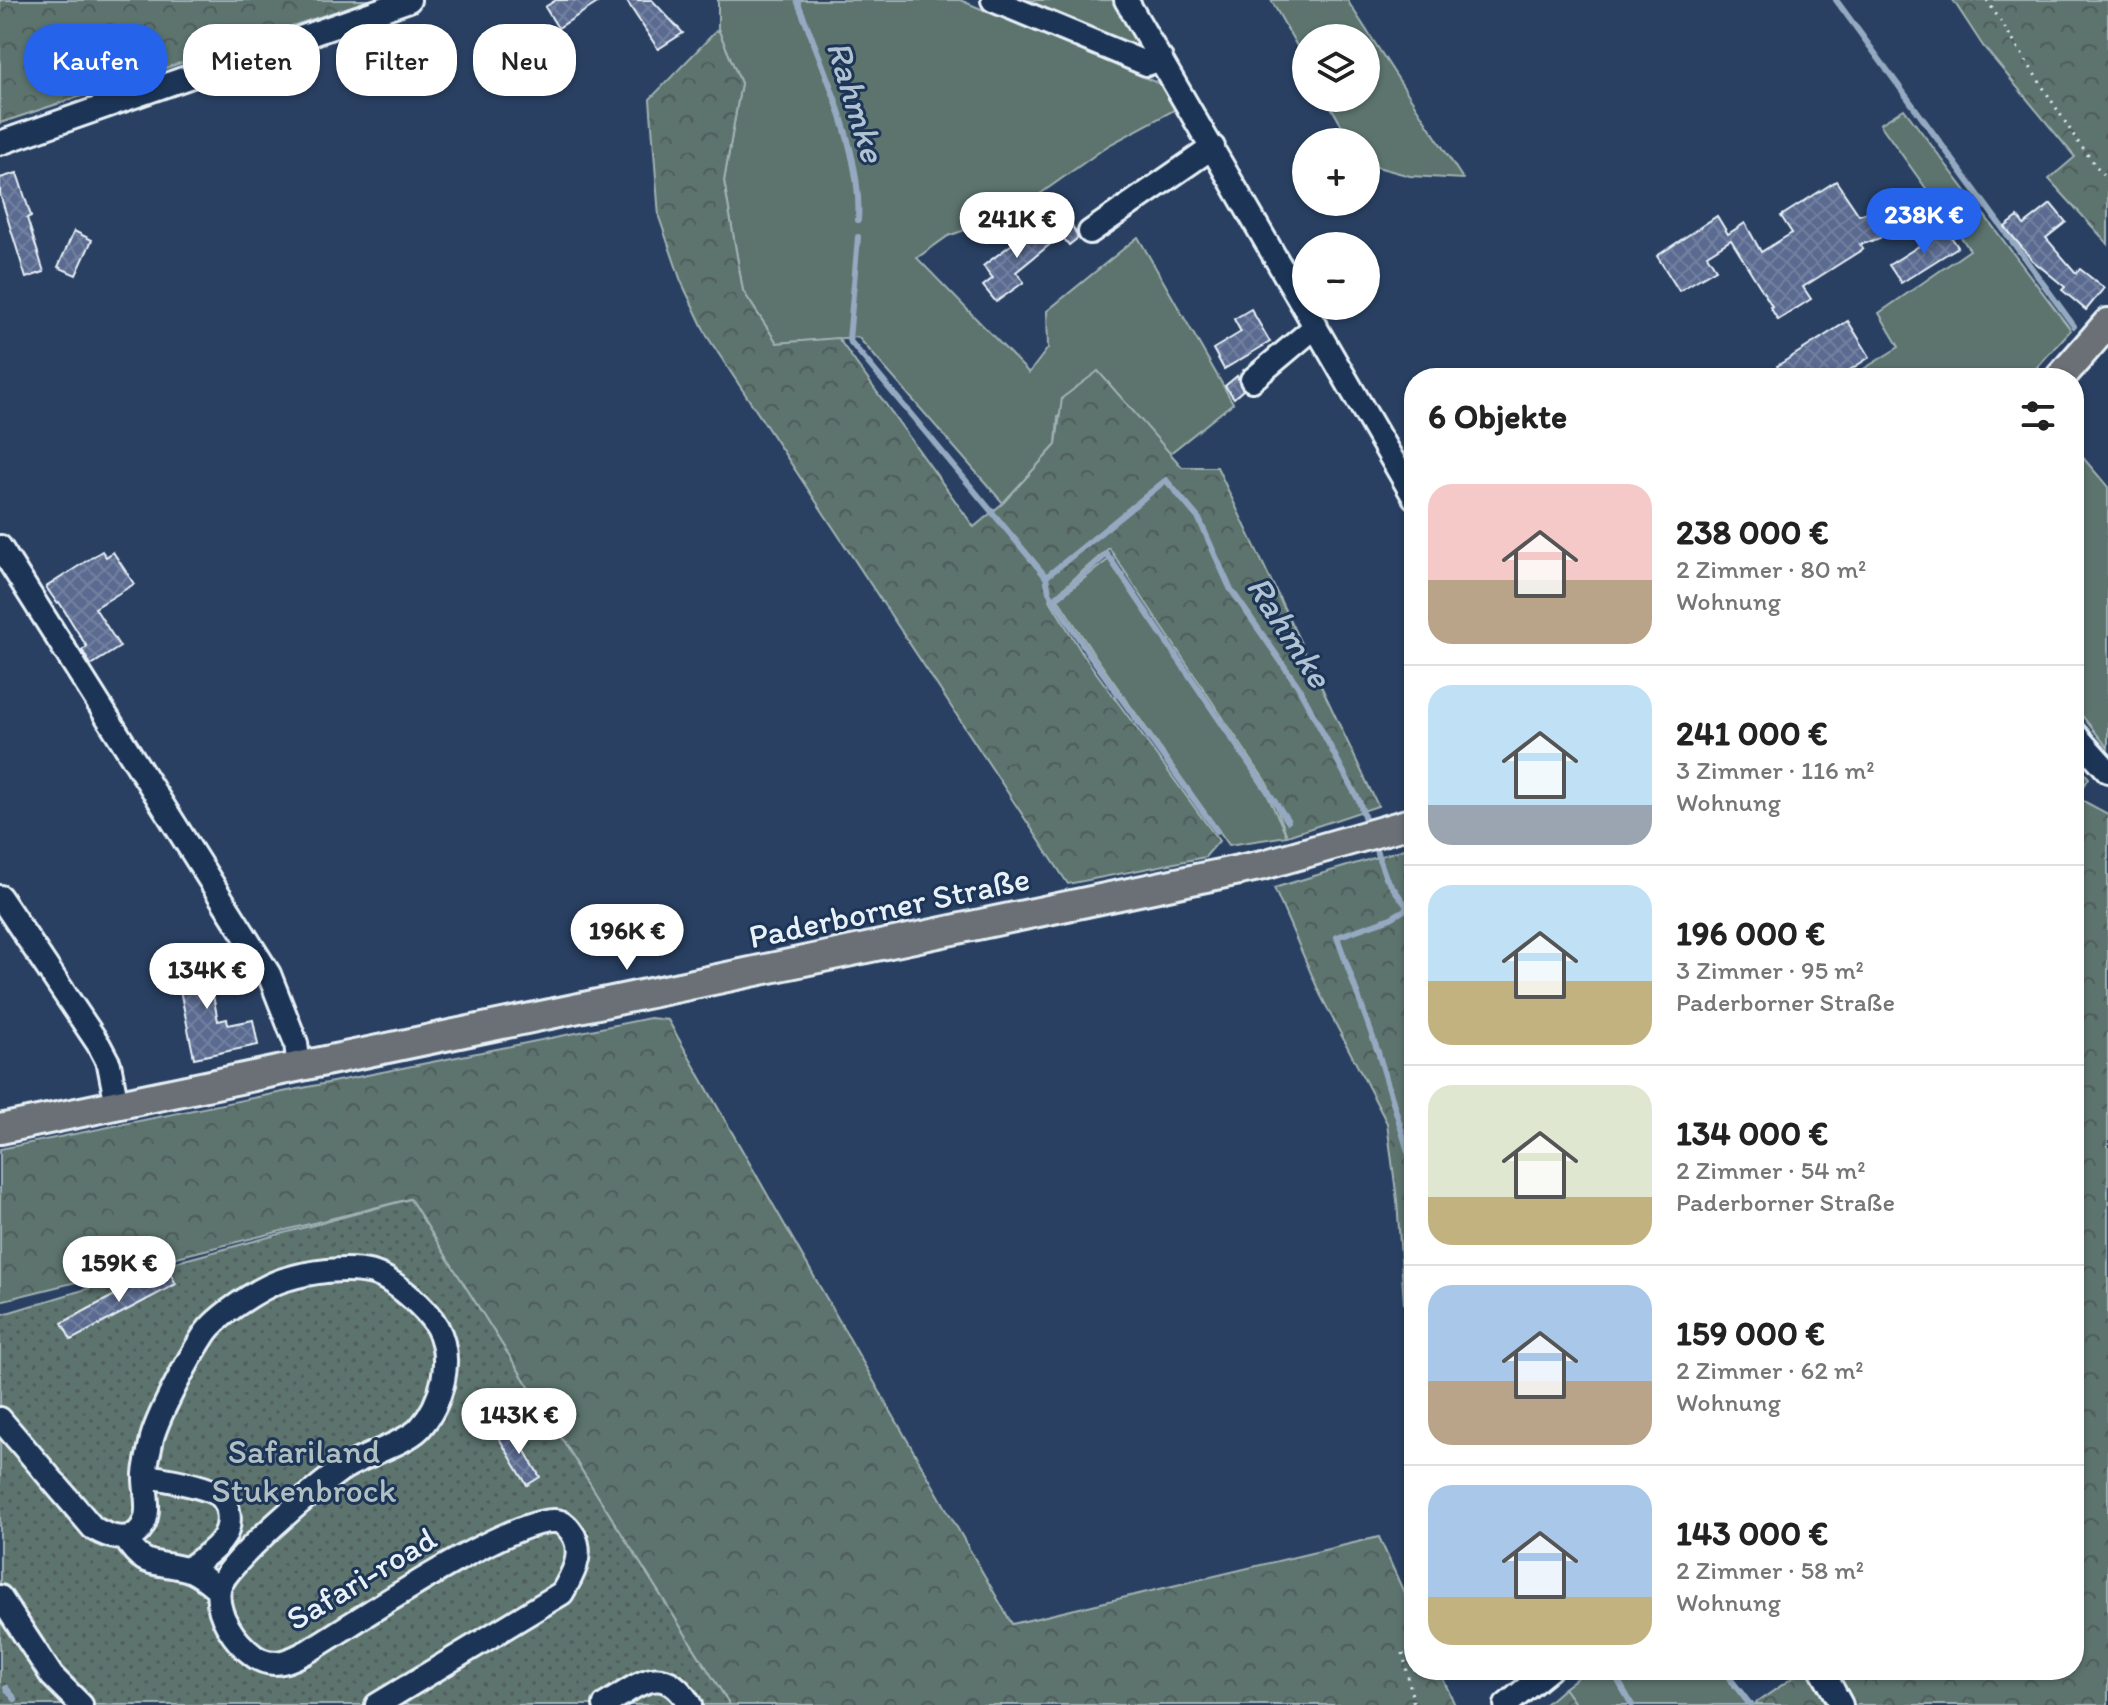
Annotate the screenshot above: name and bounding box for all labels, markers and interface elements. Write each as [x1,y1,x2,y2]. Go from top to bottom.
chip: Kaufen [24,24,167,96]
chip: Mieten [183,24,320,96]
chip: Filter [336,24,457,96]
chip: Neu [473,24,576,96]
map controls [1292,24,1380,320]
button: layers [1292,24,1380,112]
water label: Rahmke [818,35,896,169]
button: + [1292,128,1380,216]
pin: 238K € [1859,188,1989,256]
pin: 241K € [952,192,1082,260]
text: 238K € [1884,198,1964,230]
text: 241K € [978,202,1056,234]
button: − [1292,232,1380,320]
icon: filters [2016,394,2060,438]
text: 6 Objekte [1428,396,1567,437]
text: 238 000 € [1676,512,1829,553]
icon: home [1492,516,1588,612]
text: 2 Zimmer · 80 m² [1676,553,1866,585]
water label: Rahmke [1238,567,1343,697]
text: Wohnung [1676,585,1781,617]
text: 241 000 € [1676,713,1828,754]
icon: home [1492,717,1588,813]
text: 3 Zimmer · 116 m² [1676,754,1875,786]
text: Wohnung [1676,786,1781,818]
street label: Paderborner Straße [745,858,1033,957]
pin: 196K € [562,904,692,972]
text: 196 000 € [1676,913,1825,954]
text: 196K € [589,914,665,946]
icon: home [1492,917,1588,1013]
pin: 134K € [142,943,272,1011]
text: 134K € [167,953,247,985]
text: 3 Zimmer · 95 m² [1676,954,1864,986]
text: Paderborner Straße [1676,986,1895,1018]
text: 134 000 € [1676,1113,1828,1154]
icon: home [1492,1117,1588,1213]
text: 2 Zimmer · 54 m² [1676,1154,1866,1186]
text: Paderborner Straße [1676,1186,1895,1218]
pin: 159K € [54,1236,184,1304]
text: 159K € [81,1246,157,1278]
text: 159 000 € [1676,1313,1825,1354]
icon: home [1492,1317,1588,1413]
text: 2 Zimmer · 62 m² [1676,1354,1864,1386]
text: Wohnung [1676,1386,1781,1418]
pin: 143K € [454,1388,584,1456]
text: 143K € [479,1398,559,1430]
park label: Safariland Stukenbrock [212,1431,397,1511]
text: 143 000 € [1676,1513,1828,1554]
icon: home [1492,1517,1588,1613]
street label: Safari-road [279,1518,444,1639]
text: 2 Zimmer · 58 m² [1676,1554,1864,1586]
text: Wohnung [1676,1586,1781,1618]

